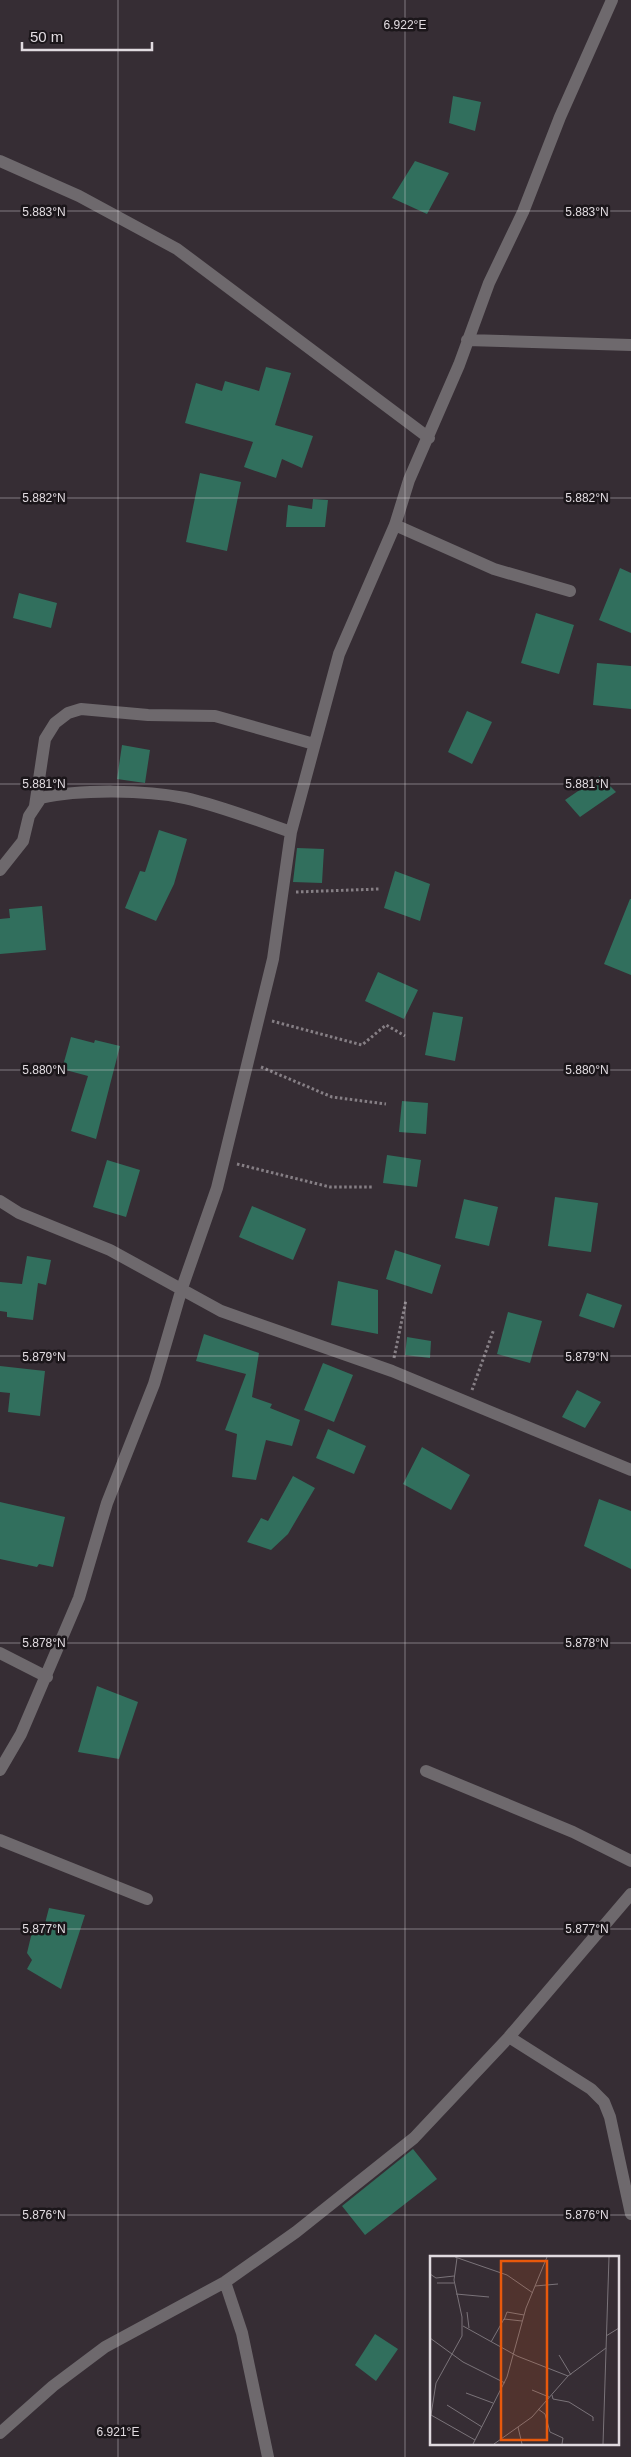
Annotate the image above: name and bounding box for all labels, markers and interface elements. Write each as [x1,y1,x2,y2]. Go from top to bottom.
text: 6.922°E [384,18,426,32]
scale bar [22,20,152,52]
text: 50 m [30,28,63,45]
text: 5.883°N [22,205,66,219]
text: 5.883°N [565,205,609,219]
text: 5.882°N [22,491,66,505]
text: 5.882°N [565,491,609,505]
text: 5.881°N [22,777,66,791]
text: 5.881°N [565,777,609,791]
text: 5.880°N [22,1063,66,1077]
text: 5.880°N [565,1063,609,1077]
text: 5.879°N [22,1350,66,1364]
text: 5.879°N [565,1350,609,1364]
text: 5.878°N [22,1636,66,1650]
text: 5.878°N [565,1636,609,1650]
text: 5.877°N [22,1922,66,1936]
text: 5.877°N [565,1922,609,1936]
text: 5.876°N [22,2208,66,2222]
text: 5.876°N [565,2208,609,2222]
inset map [430,2256,618,2444]
text: 6.921°E [97,2425,139,2439]

